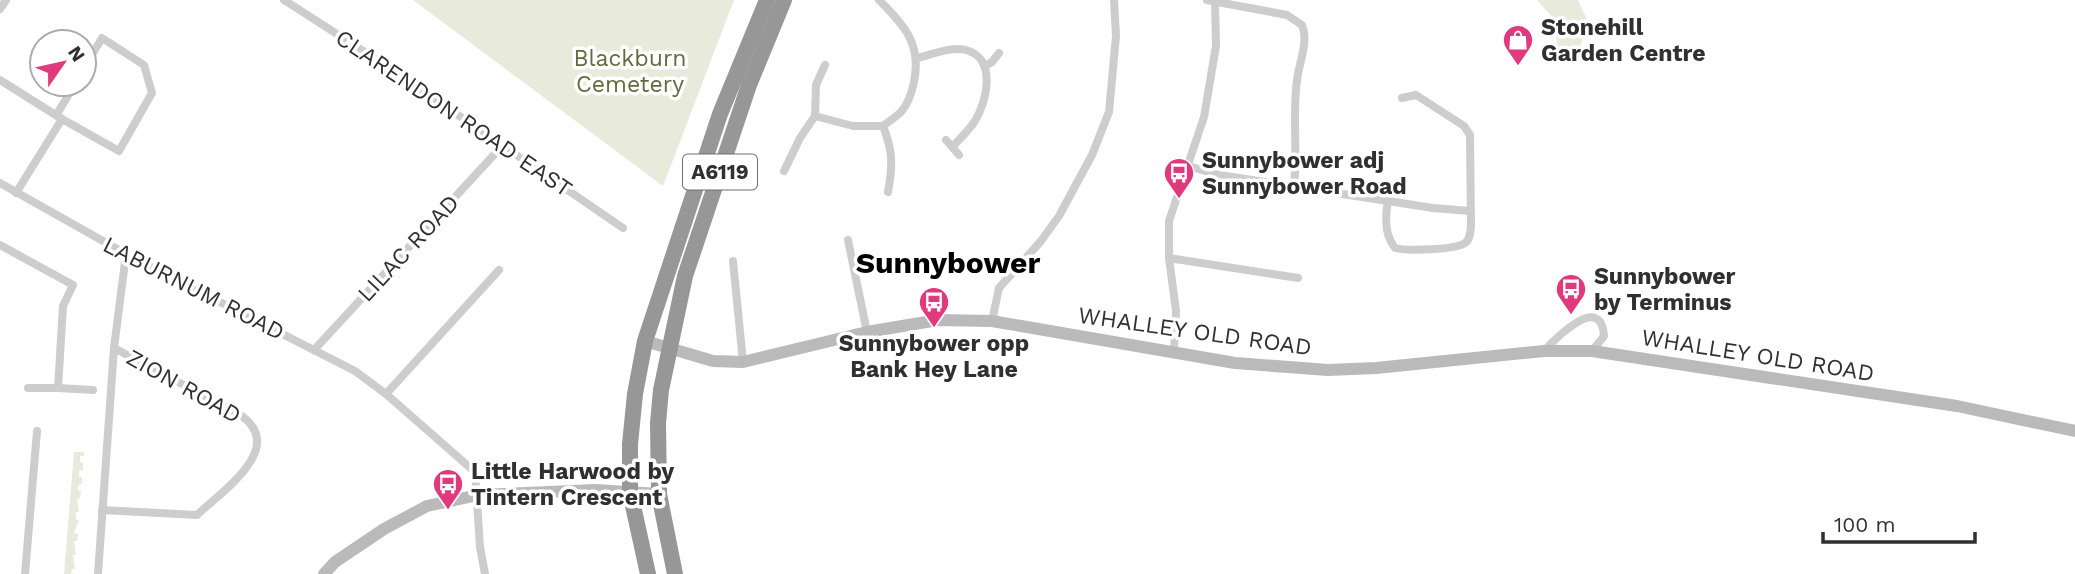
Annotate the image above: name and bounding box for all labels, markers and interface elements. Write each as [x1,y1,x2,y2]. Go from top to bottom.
place label: Stonehill Garden Centre [1541,14,1706,67]
shop icon: Stonehill Garden Centre [1501,23,1535,67]
street label: CLARENDON ROAD EAST [330,24,577,203]
north arrow [28,28,98,98]
text: N [63,42,90,66]
park label: Blackburn Cemetery [573,45,687,98]
place label: Sunnybower adj Sunnybower Road [1202,147,1407,200]
road number: A6119 [683,154,757,190]
bus stop icon: Sunnybower adj Sunnybower Road [1162,156,1196,200]
street label: LILAC ROAD [352,189,465,307]
street label: LABURNUM ROAD [99,231,289,346]
district label: Sunnybower [856,245,1040,280]
place label: Sunnybower by Terminus [1594,263,1736,316]
bus stop icon: Sunnybower by Terminus [1554,272,1588,316]
bus stop icon: Sunnybower opp Bank Hey Lane [917,285,951,329]
street label: WHALLEY OLD ROAD [1077,302,1313,361]
street label: WHALLEY OLD ROAD [1640,324,1876,387]
place label: Sunnybower opp Bank Hey Lane [839,330,1029,383]
street label: ZION ROAD [122,344,246,429]
place label: Little Harwood by Tintern Crescent [471,458,674,511]
bus stop icon: Little Harwood by Tintern Crescent [431,467,465,511]
scale bar [1823,500,1975,544]
text: 100 m [1834,512,1896,537]

